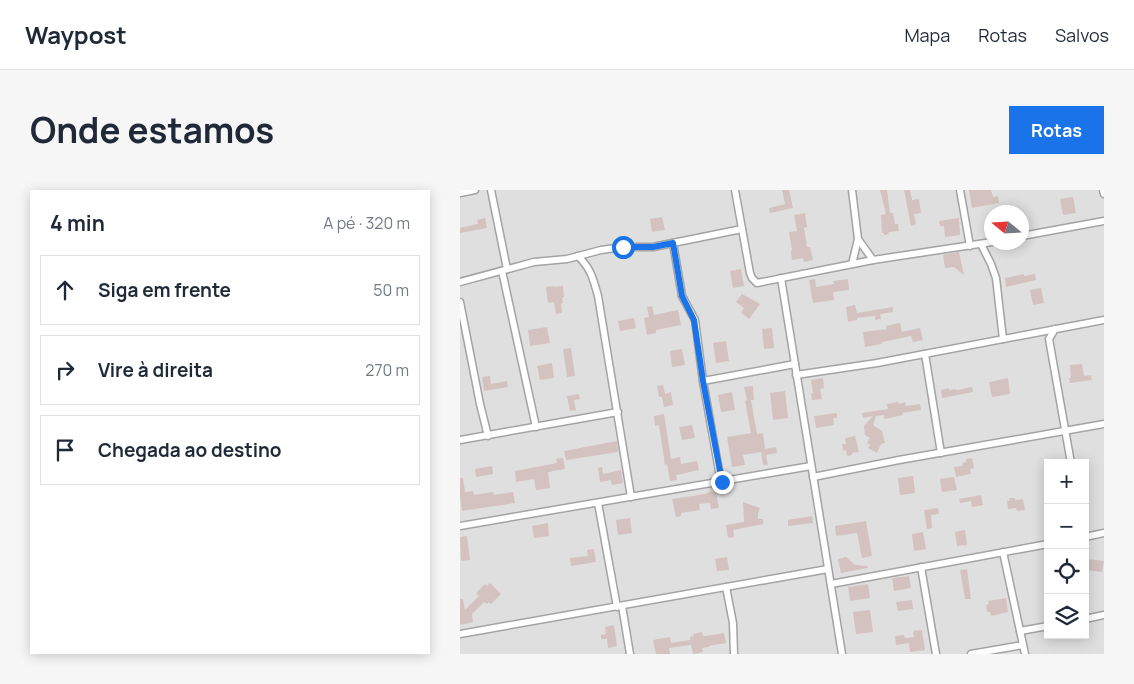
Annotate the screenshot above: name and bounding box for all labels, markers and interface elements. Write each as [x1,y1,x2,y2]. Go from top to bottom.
text: Waypost [25,18,127,51]
text: Mapa [904,23,950,47]
text: Rotas [978,23,1027,47]
text: Salvos [1055,23,1109,47]
text: Onde estamos [30,106,274,154]
button: Rotas [1009,106,1104,154]
north arrow [984,205,1029,250]
text: 4 min [50,209,105,237]
text: A pé · 320 m [323,212,410,234]
route start [612,236,635,259]
icon: ahead [51,276,79,304]
text: Siga em frente [98,277,231,303]
text: 50 m [373,279,409,301]
icon: right [51,356,79,384]
text: Vire à direita [98,357,213,383]
text: 270 m [365,359,409,381]
icon: arrive [51,436,79,464]
text: Chegada ao destino [98,437,281,463]
map controls [1044,459,1089,639]
button: + [1044,459,1089,504]
route end [711,471,734,494]
button: − [1044,504,1089,549]
button: locate [1044,549,1089,594]
button: layers [1044,594,1089,639]

